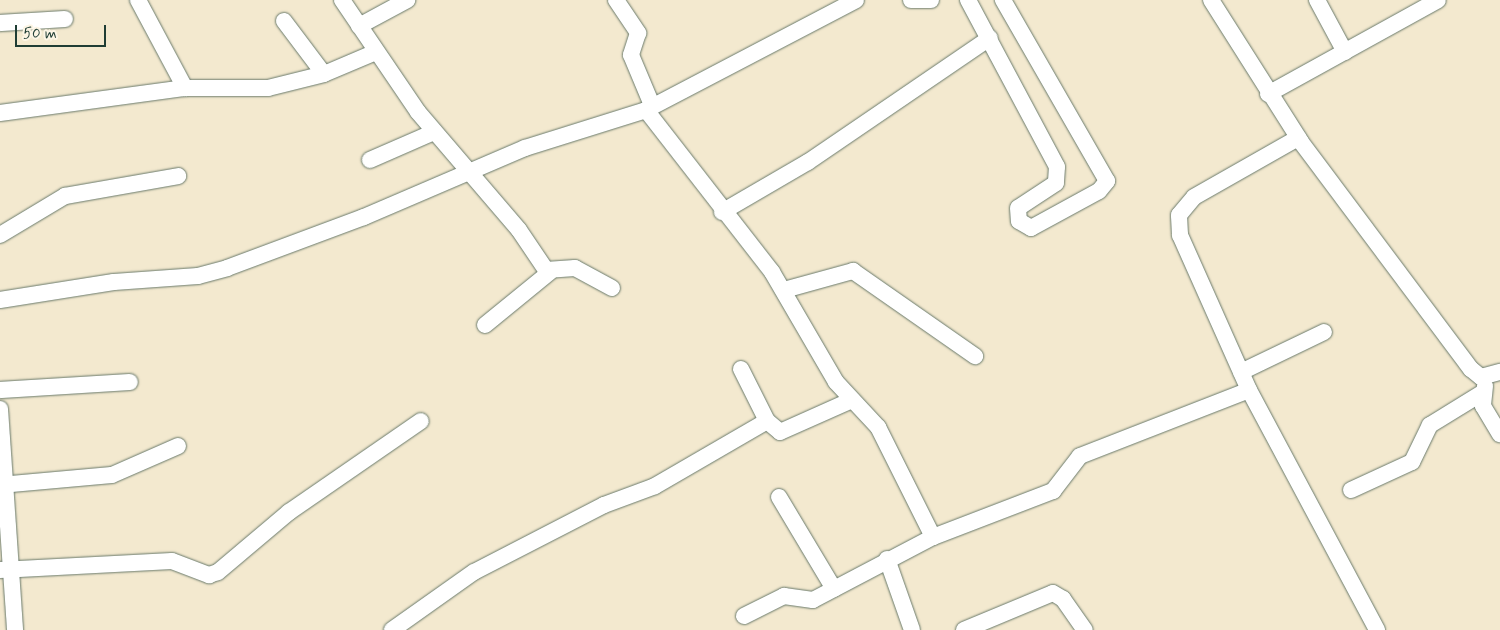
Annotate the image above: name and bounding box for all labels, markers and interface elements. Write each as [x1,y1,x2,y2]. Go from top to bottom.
scale bar [18,15,109,47]
text: 50 m [23,24,57,44]

